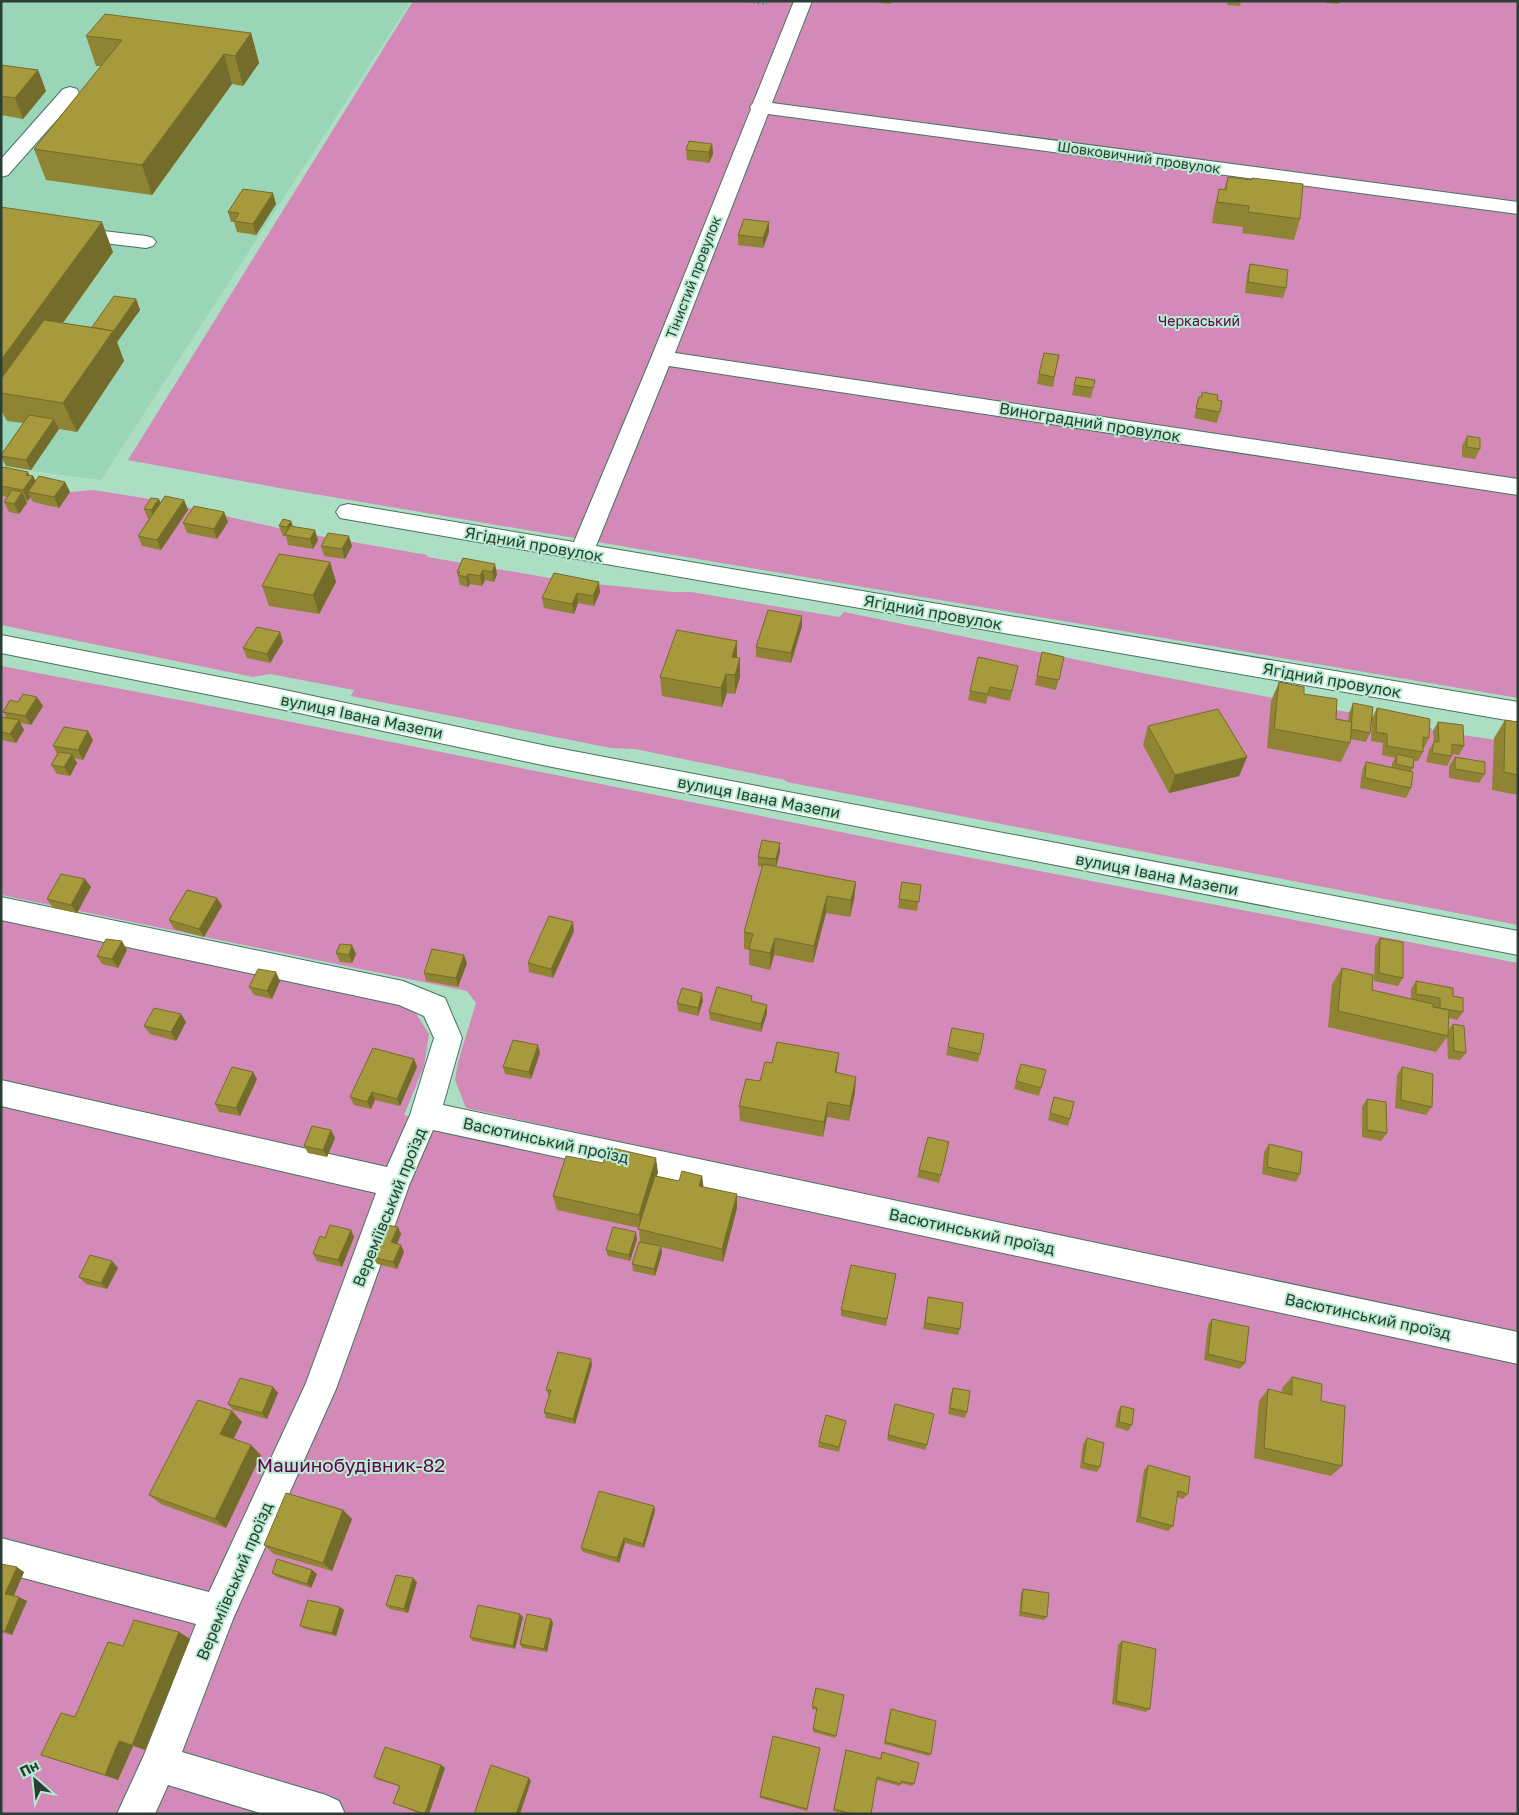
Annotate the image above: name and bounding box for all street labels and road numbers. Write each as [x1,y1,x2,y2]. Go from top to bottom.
street label: Шовковичний провулок [1056,137,1222,177]
street label: Тінистий провулок [662,213,724,341]
street label: Виноградний провулок [998,398,1182,446]
street label: Ягідний провулок [463,522,605,566]
street label: Ягідний провулок [862,590,1004,634]
street label: Ягідний провулок [1261,658,1403,702]
street label: вулиця Івана Мазепи [279,689,445,743]
street label: вулиця Івана Мазепи [676,771,842,823]
street label: вулиця Івана Мазепи [1074,848,1240,900]
street label: Васютинський проїзд [461,1113,631,1167]
street label: Вереміївський проїзд [348,1124,430,1289]
street label: Васютинський проїзд [887,1204,1057,1258]
street label: Васютинський проїзд [1283,1289,1453,1343]
street label: Вереміївський проїзд [192,1499,276,1663]

